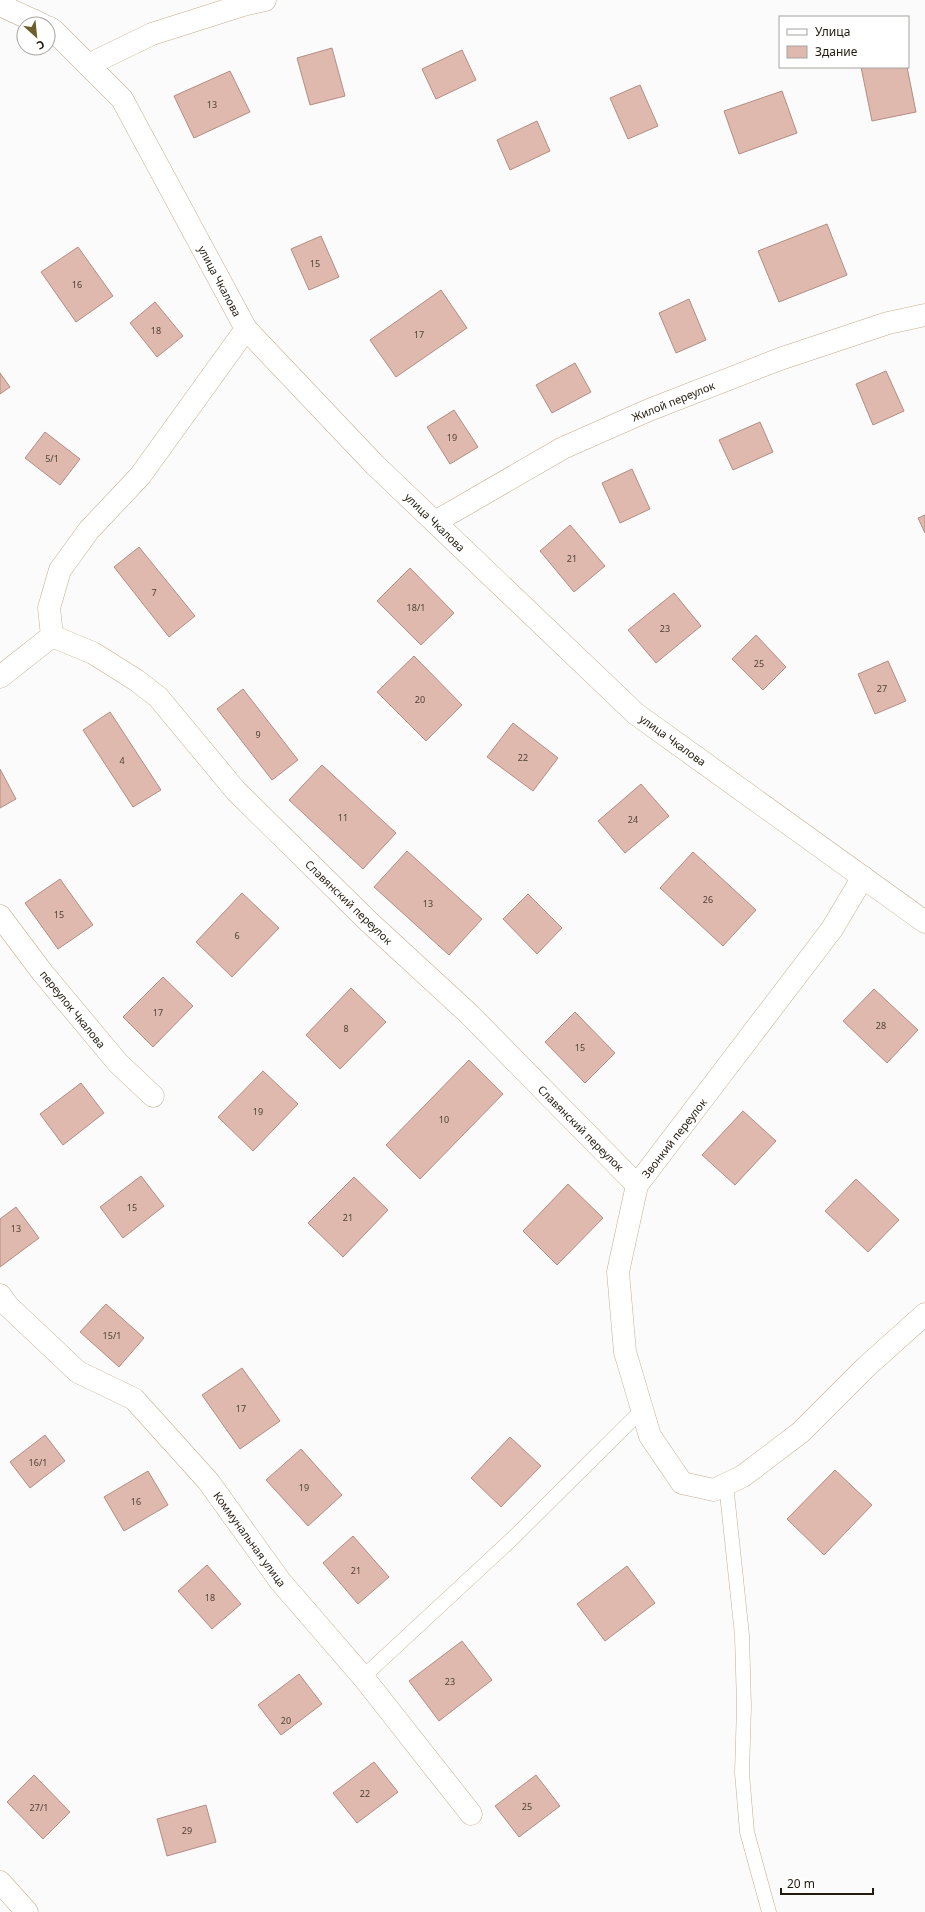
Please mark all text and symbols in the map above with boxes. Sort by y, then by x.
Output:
north arrow [16,16,56,56]
legend [779,16,909,68]
text: Улица [815,23,850,40]
text: С [34,37,47,54]
text: Здание [815,43,858,60]
house number: 13 [207,98,217,111]
street label: улица Чкалова [195,243,245,319]
house number: 15 [310,257,320,270]
house number: 16 [72,278,82,291]
house number: 18 [151,324,161,337]
house number: 17 [414,328,424,341]
street label: Жилой переулок [629,377,717,425]
house number: 19 [447,431,457,444]
house number: 5/1 [45,452,59,465]
street label: улица Чкалова [402,489,468,555]
house number: 21 [567,552,577,565]
house number: 7 [151,586,157,599]
house number: 18/1 [407,601,425,614]
house number: 23 [660,622,670,635]
house number: 25 [754,657,764,670]
house number: 27 [877,682,887,695]
house number: 20 [415,693,425,706]
street label: улица Чкалова [637,711,709,769]
house number: 9 [255,728,261,741]
house number: 22 [518,751,528,764]
house number: 4 [119,754,125,767]
house number: 11 [338,811,348,824]
house number: 24 [628,813,638,826]
street label: Славянский переулок [302,856,396,948]
house number: 26 [703,893,713,906]
house number: 13 [423,897,433,910]
house number: 15 [54,908,64,921]
house number: 6 [234,929,240,942]
street label: переулок Чкалова [37,967,109,1051]
house number: 17 [153,1006,163,1019]
house number: 28 [876,1019,886,1032]
house number: 8 [343,1022,349,1035]
house number: 15 [575,1041,585,1054]
street label: Славянский переулок [535,1082,627,1174]
street label: Звонкий переулок [638,1095,710,1181]
house number: 19 [253,1105,263,1118]
house number: 10 [439,1113,449,1126]
house number: 15 [127,1201,137,1214]
house number: 21 [343,1211,353,1224]
house number: 13 [11,1222,21,1235]
house number: 15/1 [103,1329,121,1342]
house number: 17 [236,1402,246,1415]
house number: 16/1 [29,1456,47,1469]
house number: 19 [299,1481,309,1494]
street label: Коммунальная улица [210,1488,290,1590]
house number: 16 [131,1495,141,1508]
house number: 21 [351,1564,361,1577]
house number: 18 [205,1591,215,1604]
house number: 23 [445,1675,455,1688]
house number: 20 [281,1714,291,1727]
house number: 22 [360,1787,370,1800]
house number: 25 [522,1800,532,1813]
house number: 27/1 [30,1801,48,1814]
house number: 29 [182,1824,192,1837]
scale bar [781,1870,873,1896]
text: 20 m [787,1875,815,1892]

